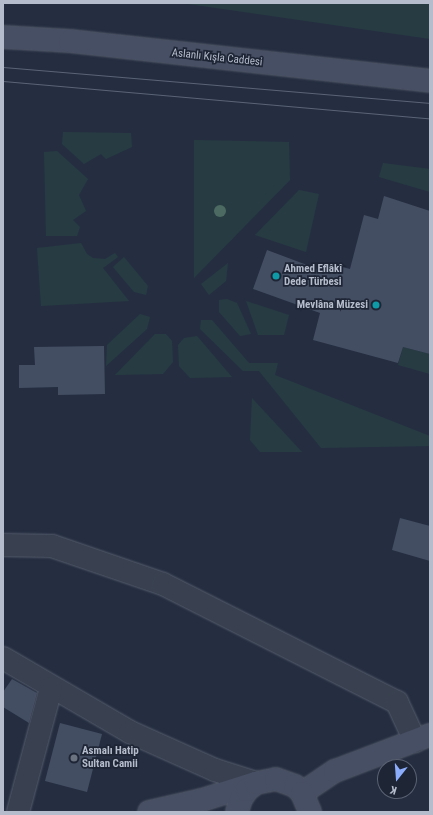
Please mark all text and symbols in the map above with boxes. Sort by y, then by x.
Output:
street label: Aslanlı Kışla Caddesi [171,47,263,69]
place label: Ahmed Eflâkî Dede Türbesi [284,263,342,289]
marker: Ahmed Eflâkî Dede Türbesi [271,271,281,281]
place label: Mevlâna Müzesi [297,298,368,312]
marker: Mevlâna Müzesi [371,300,381,310]
place label: Asmalı Hatip Sultan Camii [82,745,139,771]
marker: Asmalı Hatip Sultan Camii [69,753,79,763]
north arrow [377,759,417,799]
text: K [389,783,398,797]

